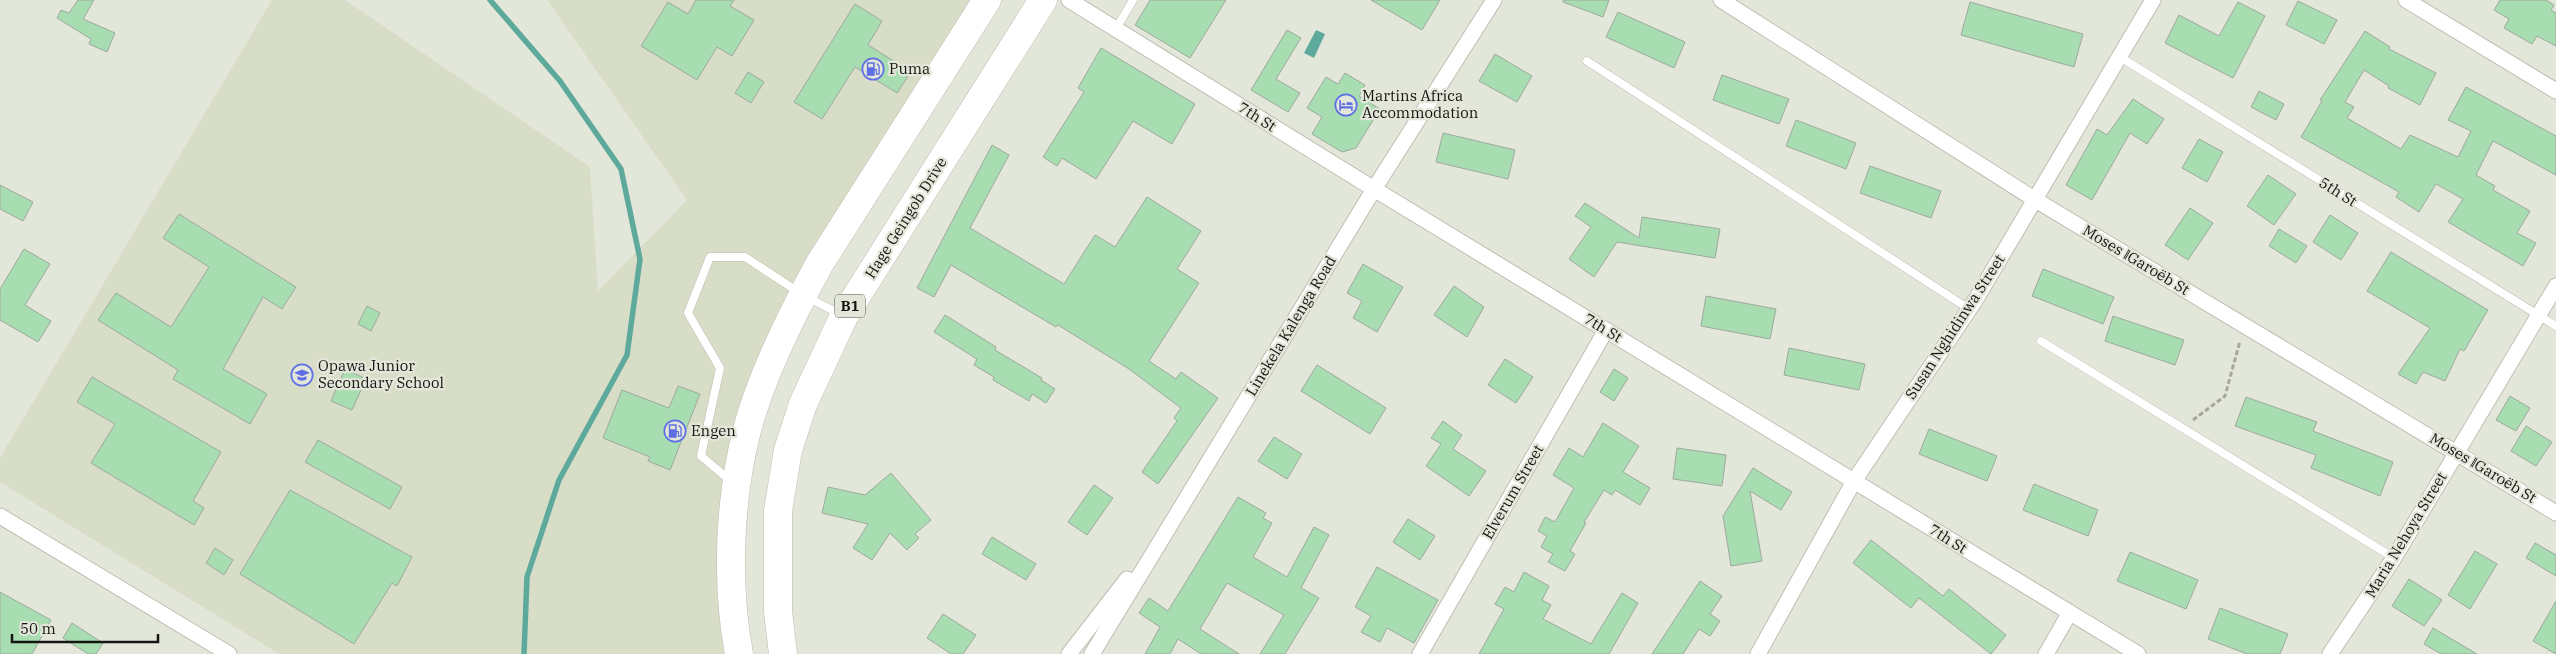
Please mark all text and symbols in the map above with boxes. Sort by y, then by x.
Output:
fuel station icon: Puma [861,57,885,81]
place label: Puma [889,59,930,78]
place label: Martins Africa Accommodation [1362,86,1479,122]
hotel icon: Martins Africa Accommodation [1334,93,1358,117]
street label: 7th St [1235,98,1280,136]
street label: Hage Geingob Drive [861,154,951,282]
street label: 5th St [2316,173,2361,211]
street label: Moses ǁGaroëb St [2080,220,2193,299]
street label: Susan Nghidinwa Street [1901,251,2009,403]
street label: Linekela Kalenga Road [1241,252,1340,399]
road number: B1 [835,294,865,318]
street label: 7th St [1581,309,1626,346]
place label: Opawa Junior Secondary School [318,356,444,392]
school or university icon: Opawa Junior Secondary School [290,363,314,387]
fuel station icon: Engen [663,419,687,443]
place label: Engen [691,421,736,440]
street label: Moses ǁGaroëb St [2427,428,2540,507]
street label: Elverum Street [1478,441,1547,542]
street label: Maria Nehoya Street [2361,468,2451,601]
street label: 7th St [1926,520,1971,558]
scale bar [12,612,159,644]
text: 50 m [20,619,56,638]

